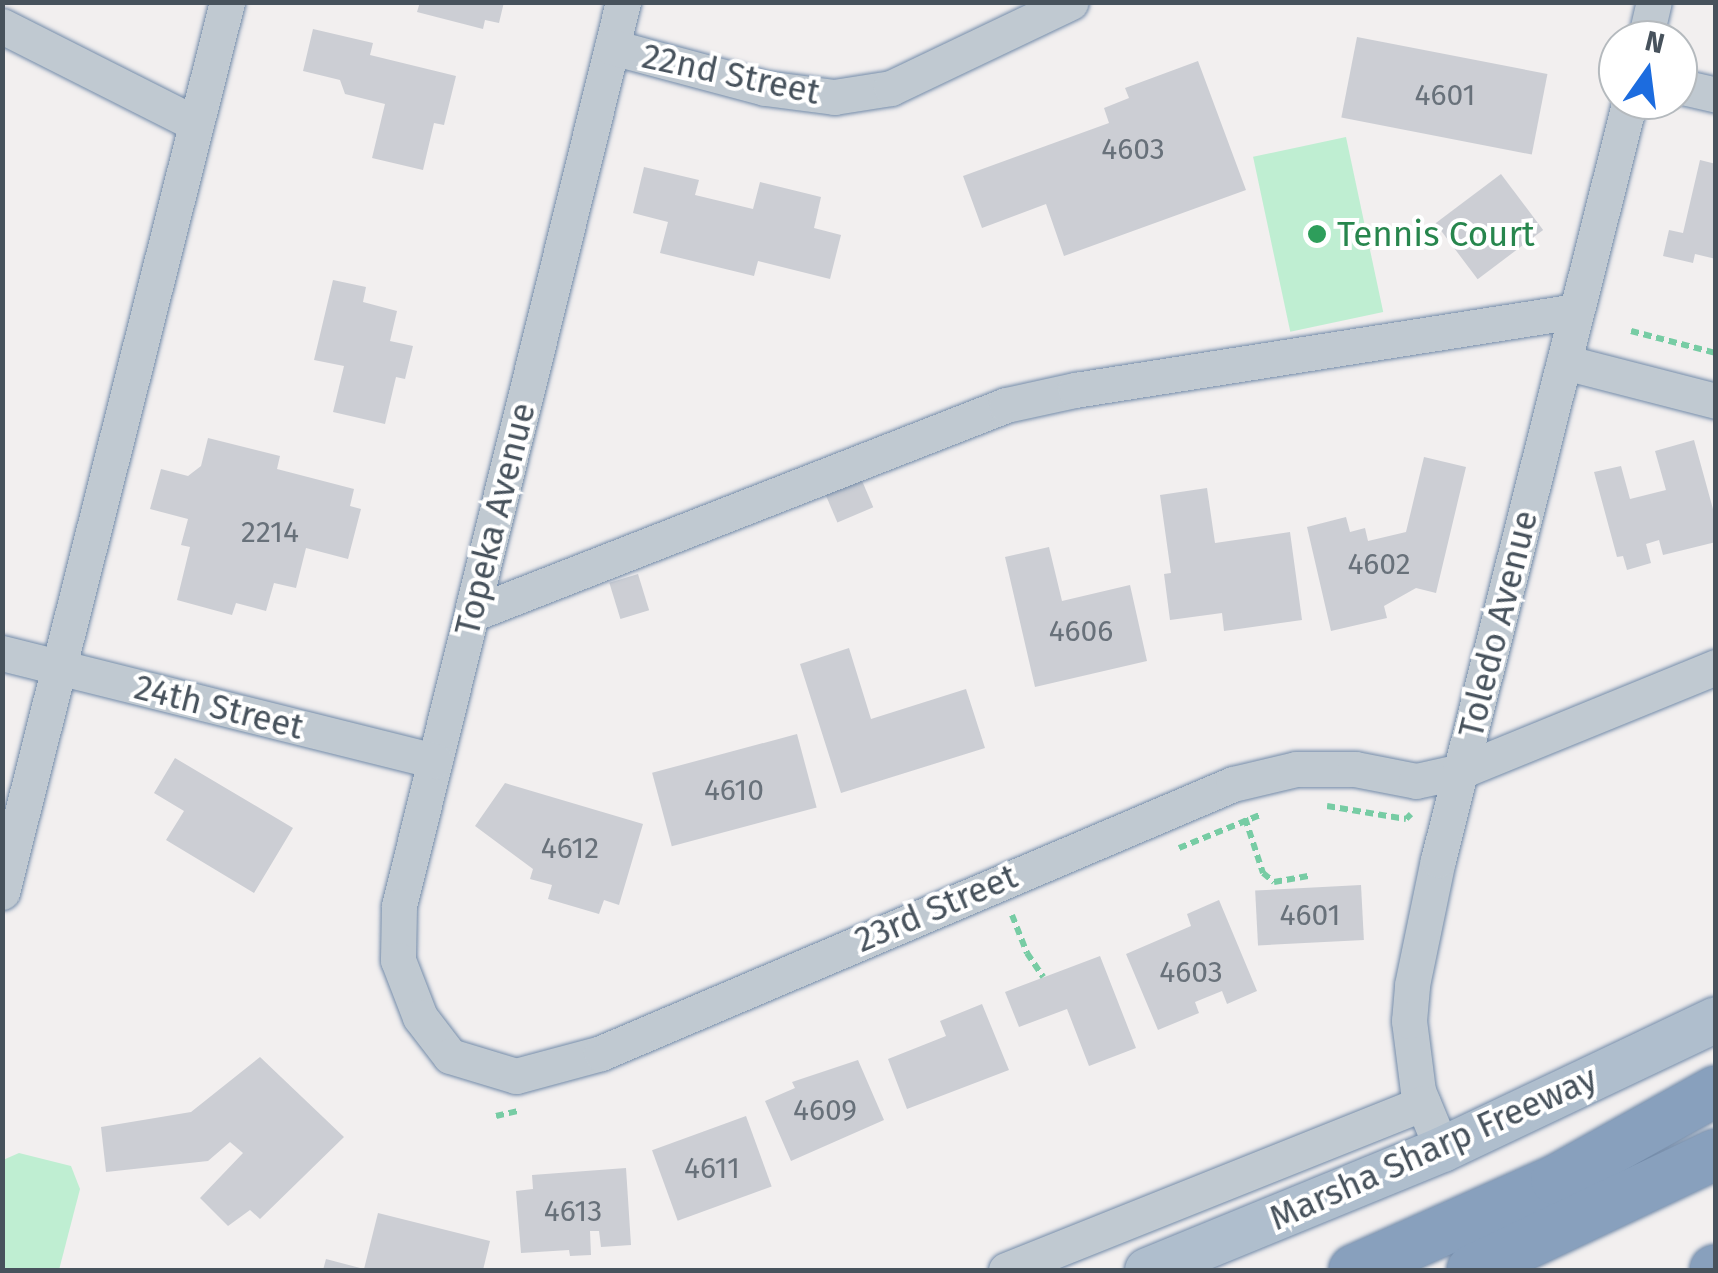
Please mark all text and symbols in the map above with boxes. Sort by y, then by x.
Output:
north arrow [1598,20,1698,120]
text: N [1642,24,1668,61]
street label: 22nd Street [638,35,824,113]
house number: 4601 [1415,77,1475,113]
house number: 4603 [1101,131,1165,167]
place label: Tennis Court [1337,213,1535,255]
marker: Tennis Court [1306,223,1328,245]
street label: Topeka Avenue [446,398,544,640]
street label: Toledo Avenue [1449,506,1547,742]
house number: 2214 [241,514,299,550]
house number: 4602 [1347,546,1411,582]
house number: 4606 [1049,613,1113,649]
street label: 24th Street [130,666,308,748]
house number: 4610 [704,772,764,808]
house number: 4612 [541,830,599,866]
street label: 23rd Street [849,855,1023,961]
house number: 4601 [1280,897,1340,933]
house number: 4603 [1159,954,1223,990]
street label: Marsha Sharp Freeway [1263,1057,1603,1239]
house number: 4609 [793,1092,857,1128]
house number: 4611 [684,1150,740,1186]
house number: 4613 [544,1193,602,1229]

